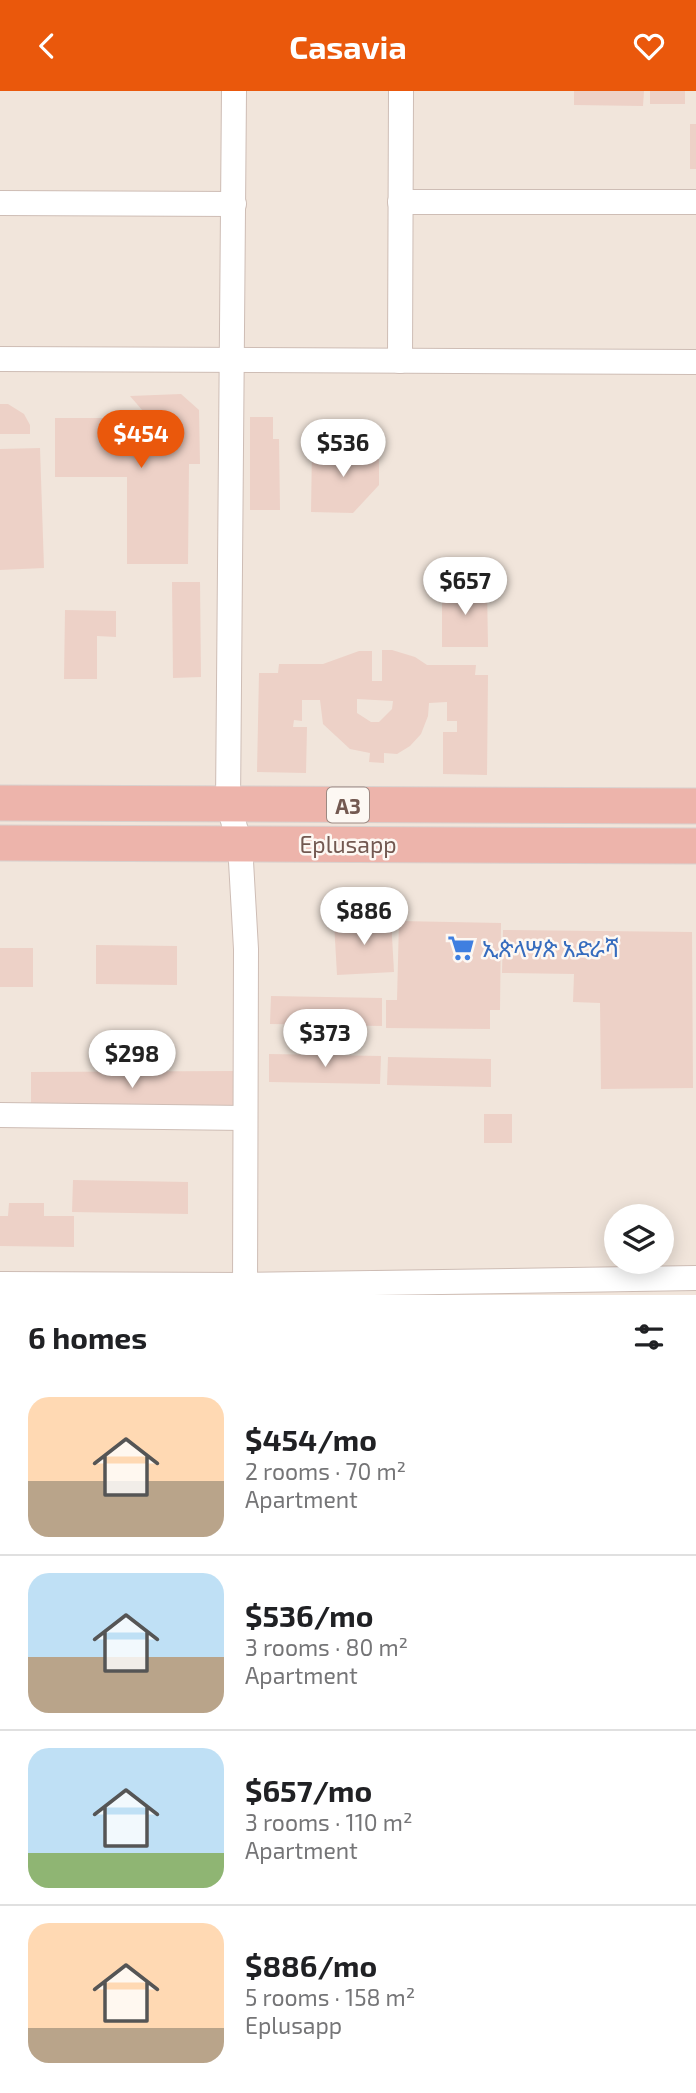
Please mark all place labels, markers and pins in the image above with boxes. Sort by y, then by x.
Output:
pin: $454 [100,411,182,470]
pin: $536 [302,419,384,479]
pin: $657 [424,557,506,617]
pin: $886 [323,887,405,947]
supermarket icon: ኢጵላሣጵ አድራሻ [446,933,476,963]
place label: ኢጵላሣጵ አድራሻ [482,934,619,962]
pin: $373 [284,1009,366,1069]
pin: $298 [91,1031,173,1090]

